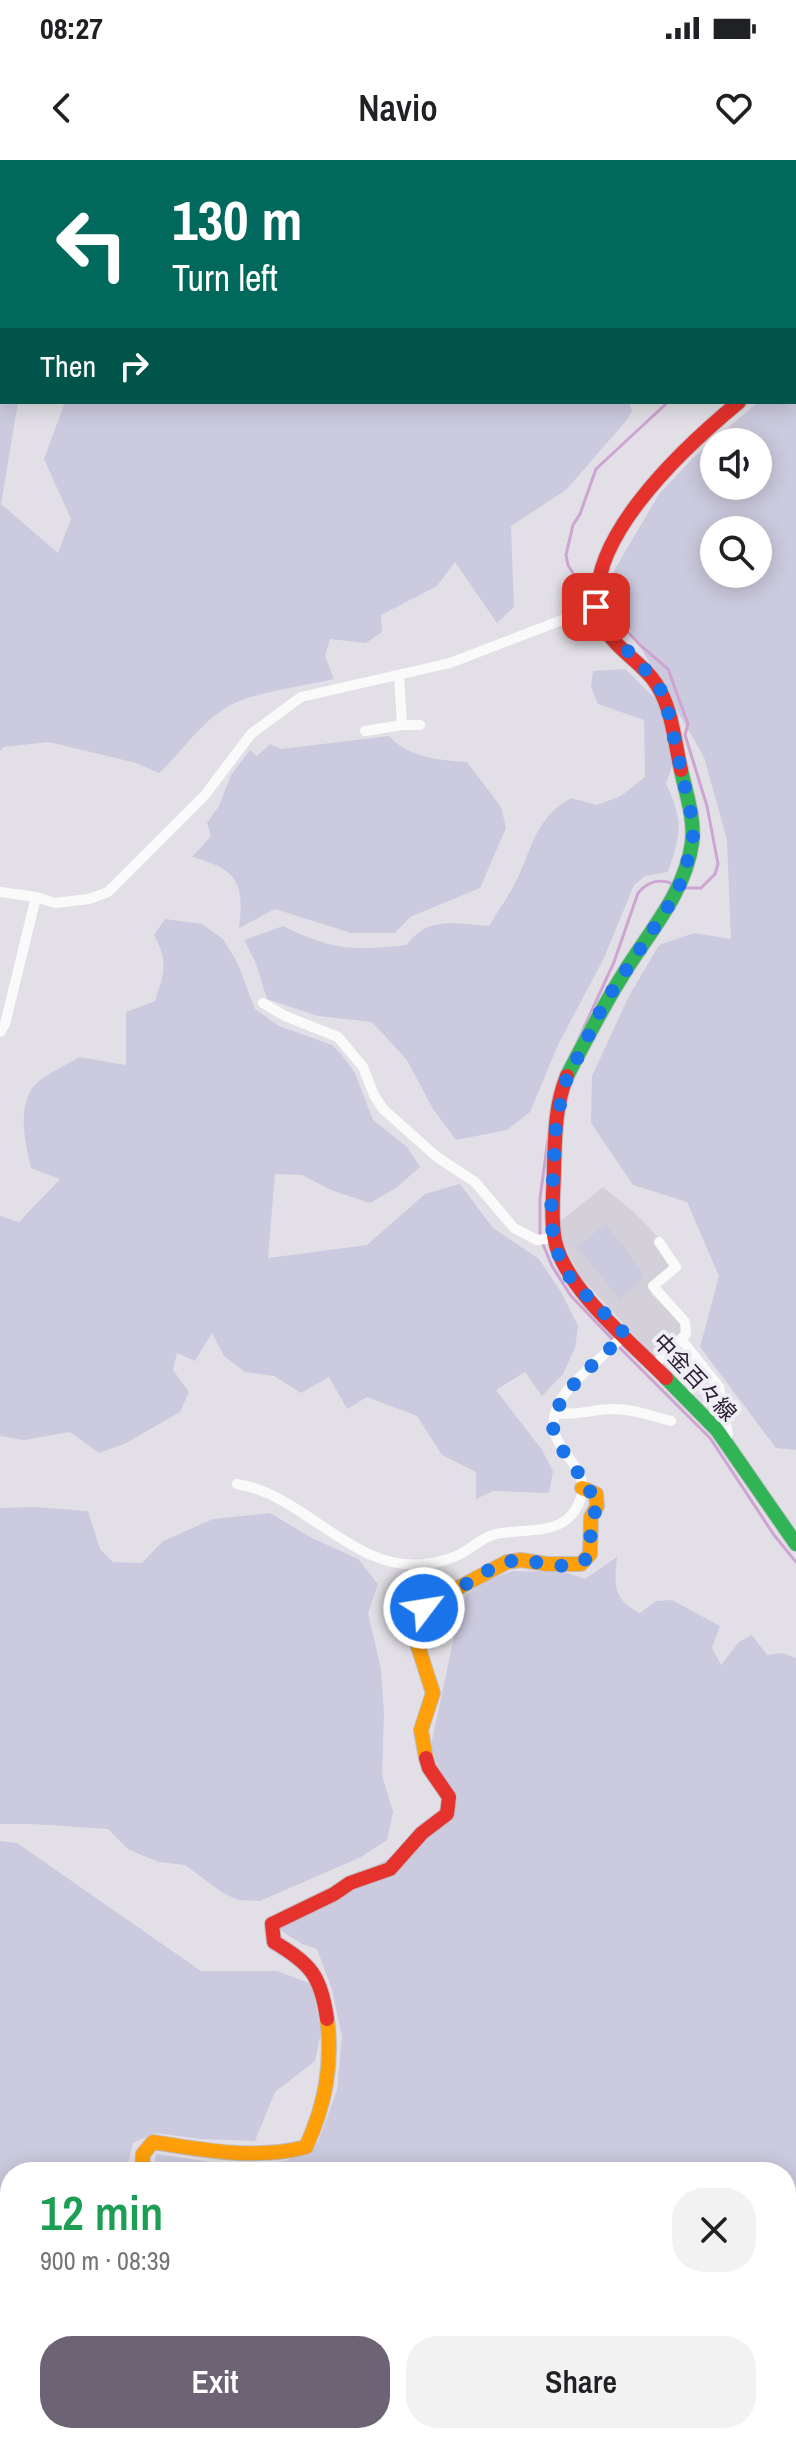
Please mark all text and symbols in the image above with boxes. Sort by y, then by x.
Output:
text: 08:27 [40,8,103,48]
text: Navio [358,84,438,132]
icon: back [40,86,84,130]
icon: heart [712,86,756,130]
text: 130 m [172,182,302,257]
icon: left [40,192,144,296]
text: Turn left [172,254,278,302]
icon: right [112,344,156,388]
text: Then [40,346,96,386]
map controls [700,428,772,588]
button: sound [700,428,772,500]
button: search [700,516,772,588]
pin [562,573,630,641]
icon: arrive [574,585,618,629]
street label: 中金百々線 [647,1327,743,1427]
position arrow [382,1566,466,1650]
text: 12 min [40,2180,163,2245]
button: close [672,2188,756,2272]
text: 900 m · 08:39 [40,2243,170,2278]
button: Exit [40,2336,390,2428]
button: Share [406,2336,756,2428]

